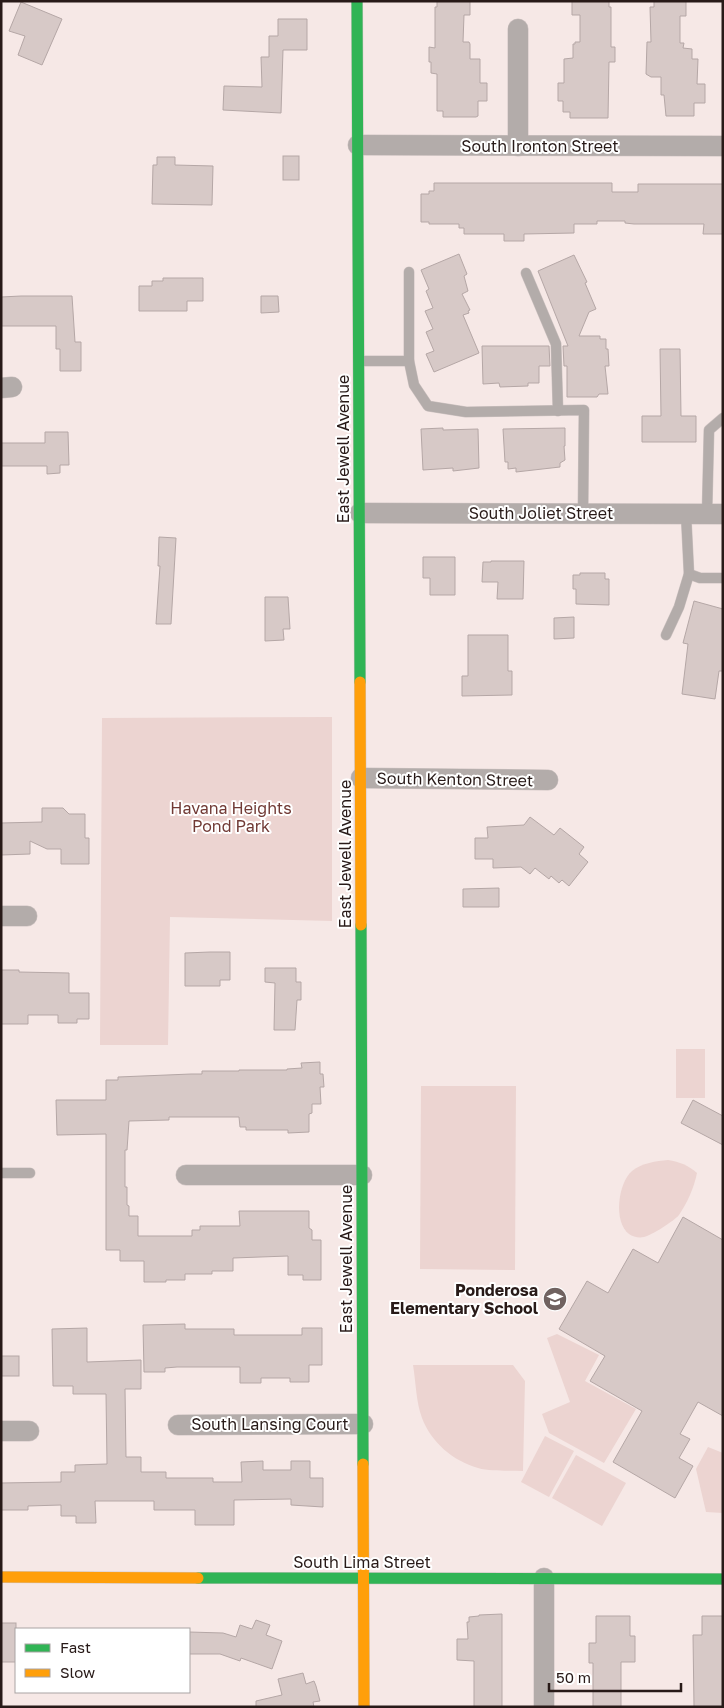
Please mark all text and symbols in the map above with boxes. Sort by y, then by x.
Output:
street label: South Ironton Street [461,136,619,156]
street label: East Jewell Avenue [333,375,353,523]
street label: South Joliet Street [469,503,613,523]
street label: South Kenton Street [377,768,533,790]
street label: East Jewell Avenue [335,780,355,928]
park label: Havana Heights Pond Park [170,798,292,836]
street label: East Jewell Avenue [336,1185,356,1333]
place label: Ponderosa Elementary School [390,1280,539,1318]
school or university icon: Ponderosa Elementary School [542,1286,568,1312]
street label: South Lansing Court [191,1414,349,1434]
street label: South Lima Street [293,1552,431,1572]
legend [15,1628,190,1693]
text: Fast [60,1638,91,1656]
scale bar [549,1660,682,1692]
text: Slow [60,1663,95,1681]
text: 50 m [556,1668,591,1686]

